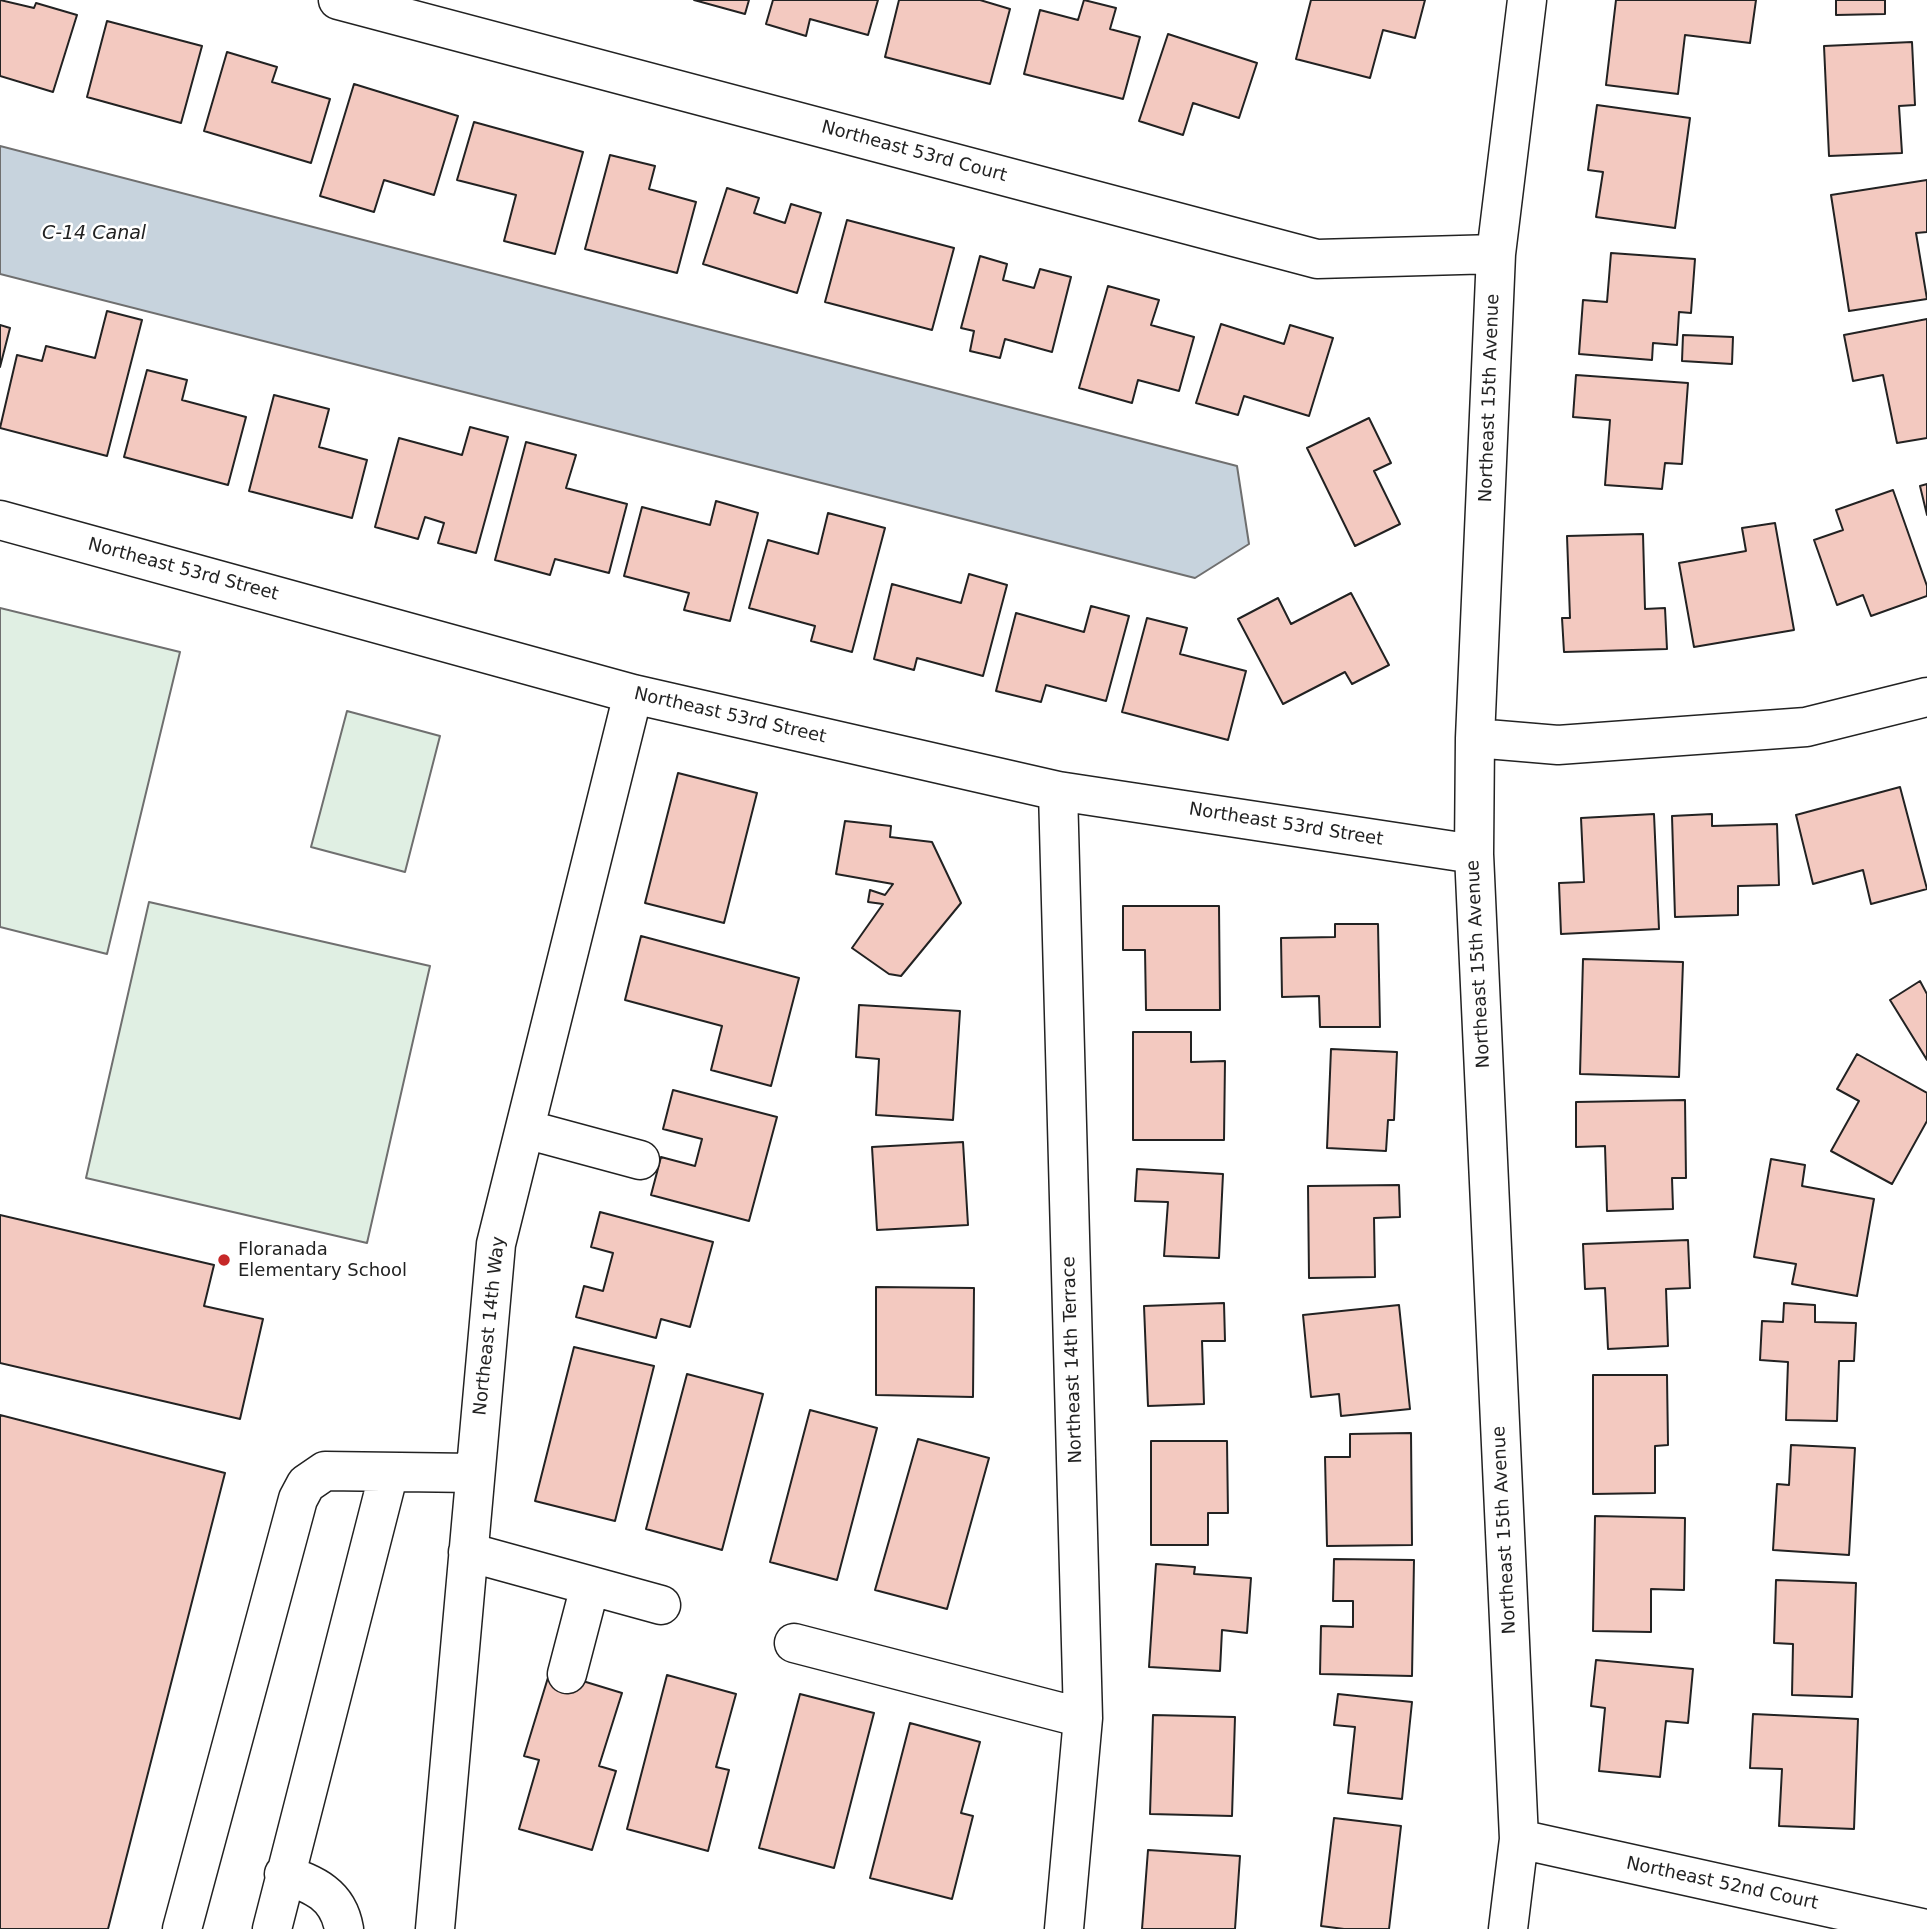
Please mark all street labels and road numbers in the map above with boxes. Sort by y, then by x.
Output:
street label: Northeast 53rd Court [819,117,1009,187]
street label: Northeast 15th Avenue [1476,293,1504,503]
street label: Northeast 53rd Street [85,534,281,606]
street label: Northeast 53rd Street [632,683,828,749]
street label: Northeast 53rd Street [1187,799,1385,851]
street label: Northeast 15th Avenue [1463,859,1495,1069]
street label: Northeast 14th Way [470,1235,510,1417]
street label: Northeast 14th Terrace [1059,1256,1087,1464]
street label: Northeast 15th Avenue [1489,1425,1521,1635]
street label: Northeast 52nd Court [1624,1853,1820,1915]

